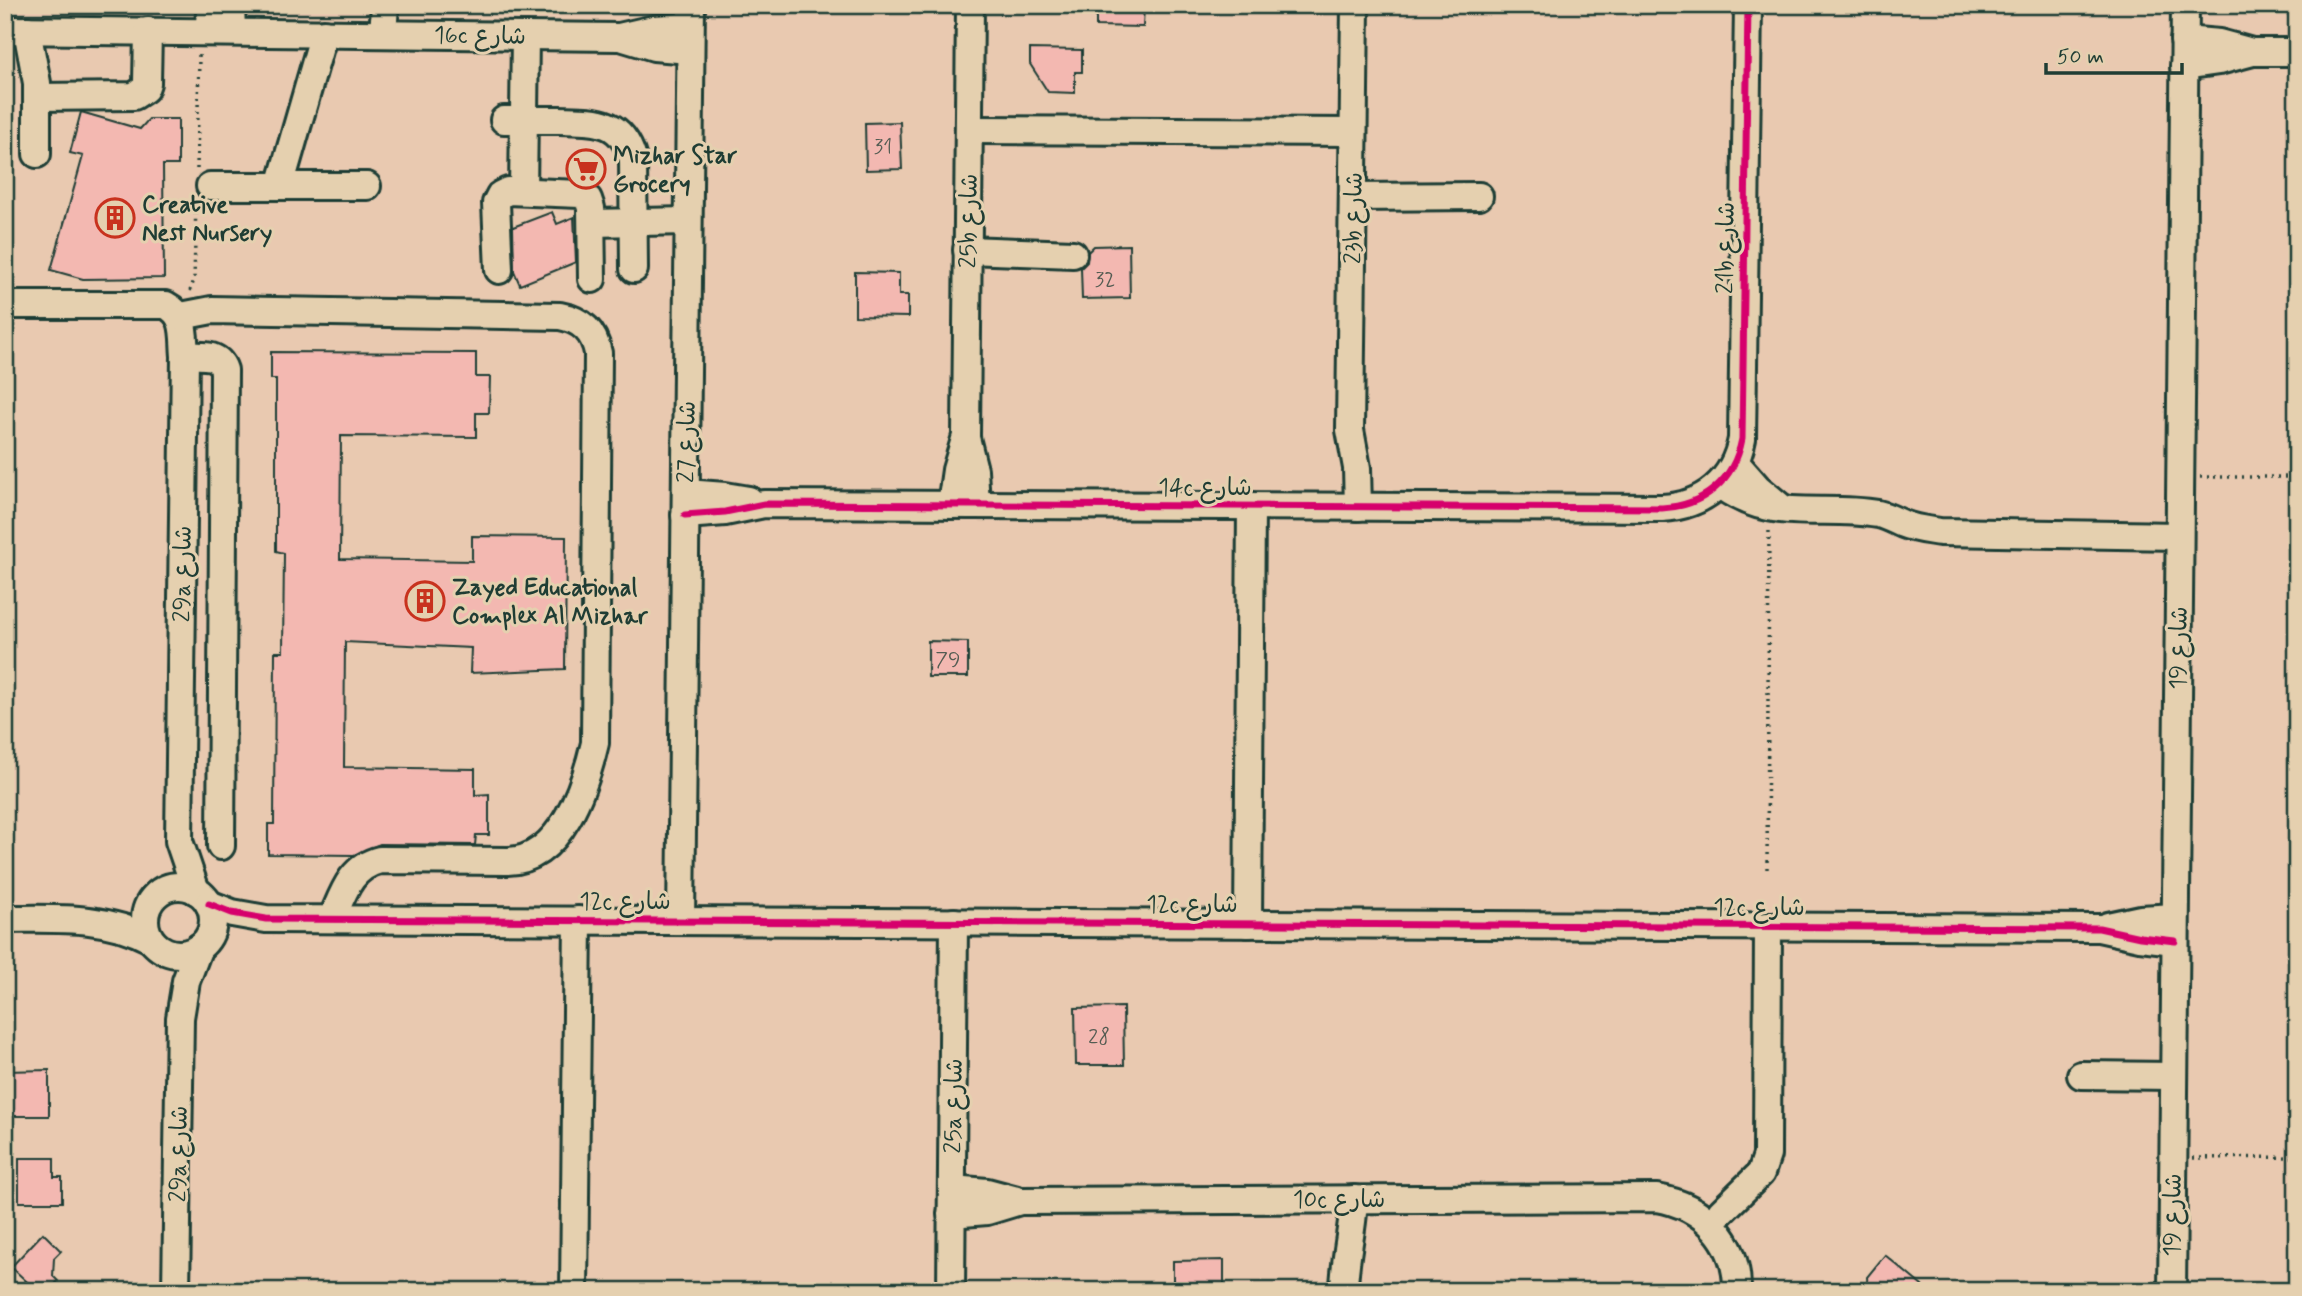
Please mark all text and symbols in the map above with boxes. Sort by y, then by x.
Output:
street label: 16c شارع [434,20,526,53]
scale bar [2046,32,2183,76]
text: 50 m [2057,43,2104,71]
house number: 31 [874,133,892,161]
place label: Mizhar Star Grocery [613,141,737,200]
supermarket icon: Mizhar Star Grocery [565,148,607,190]
street label: 23b شارع [1338,172,1371,264]
street label: 25b شارع [953,173,986,269]
place label: Creative Nest Nursery [142,190,272,249]
building icon: Creative Nest Nursery [94,197,136,239]
street label: 21b شارع [1710,202,1743,294]
house number: 32 [1095,266,1115,294]
street label: شارع 27 [671,401,704,483]
street label: 14c شارع [1158,473,1252,504]
street label: 29a شارع [167,525,200,623]
place label: Zayed Educational Complex Al Mizhar [452,573,649,632]
building icon: Zayed Educational Complex Al Mizhar [404,580,446,622]
street label: شارع 19 [2163,606,2196,690]
house number: 79 [935,646,961,674]
street label: 12c شارع [579,887,671,918]
street label: 12c شارع [1146,890,1238,921]
street label: 12c شارع [1713,893,1805,924]
house number: 28 [1088,1023,1110,1051]
street label: 25a شارع [938,1058,971,1154]
street label: 29a شارع [163,1105,196,1203]
street label: شارع 19 [2157,1173,2190,1257]
street label: 10c شارع [1293,1185,1385,1216]

